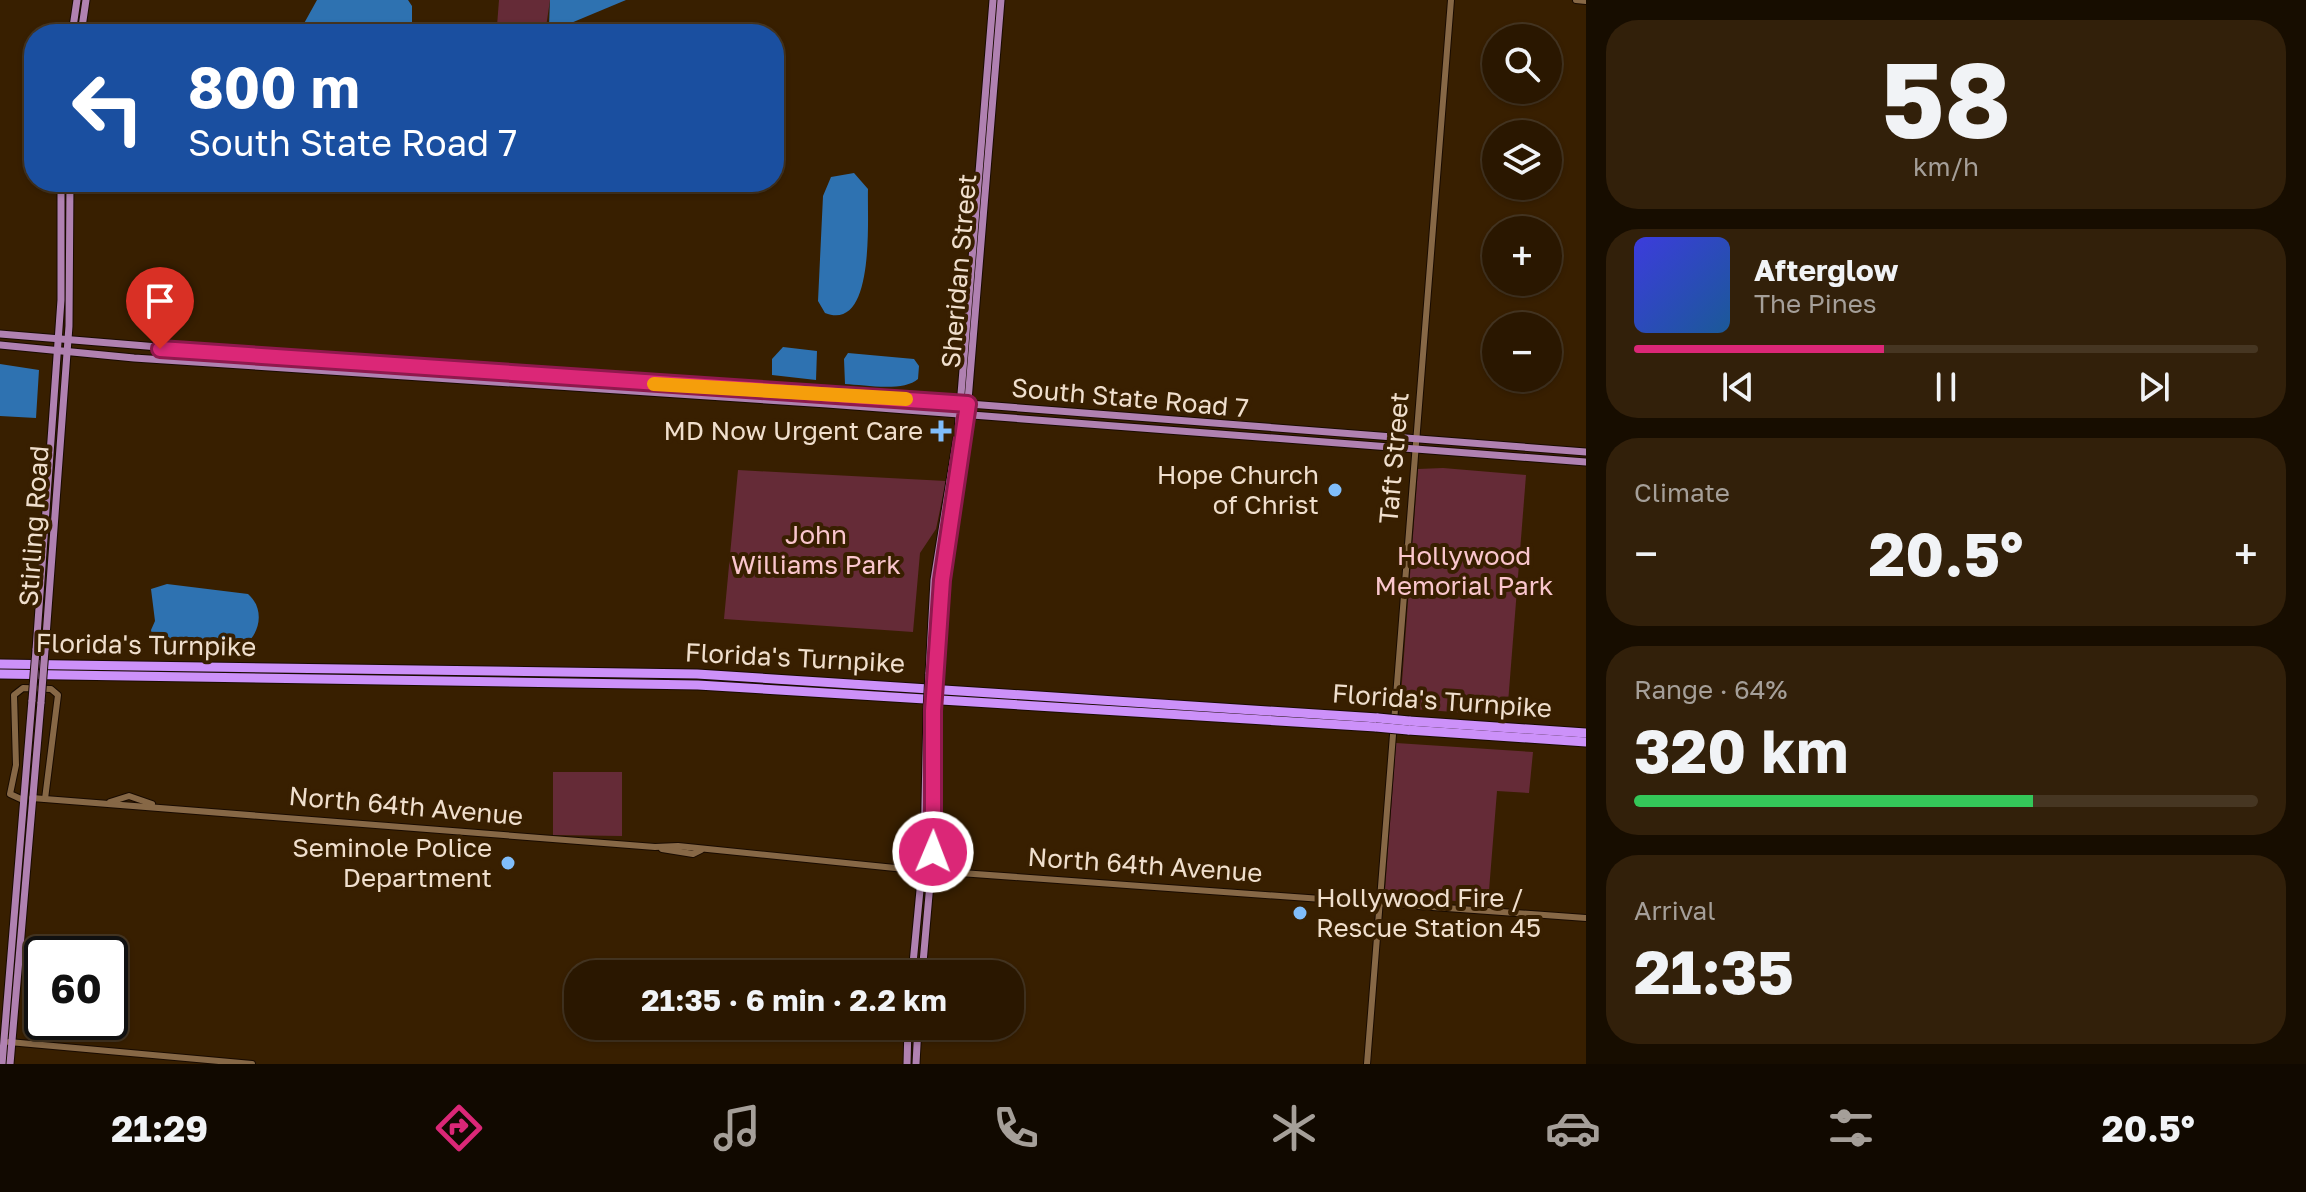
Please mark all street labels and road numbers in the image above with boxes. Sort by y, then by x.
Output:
street label: Sheridan Street [935,172,982,369]
street label: South State Road 7 [1010,372,1250,423]
street label: Taft Street [1372,391,1415,525]
street label: Stirling Road [12,445,55,607]
street label: Florida's Turnpike [35,627,257,662]
street label: Florida's Turnpike [684,636,906,679]
street label: Florida's Turnpike [1331,677,1553,724]
street label: North 64th Avenue [288,780,525,831]
street label: North 64th Avenue [1027,841,1263,888]

